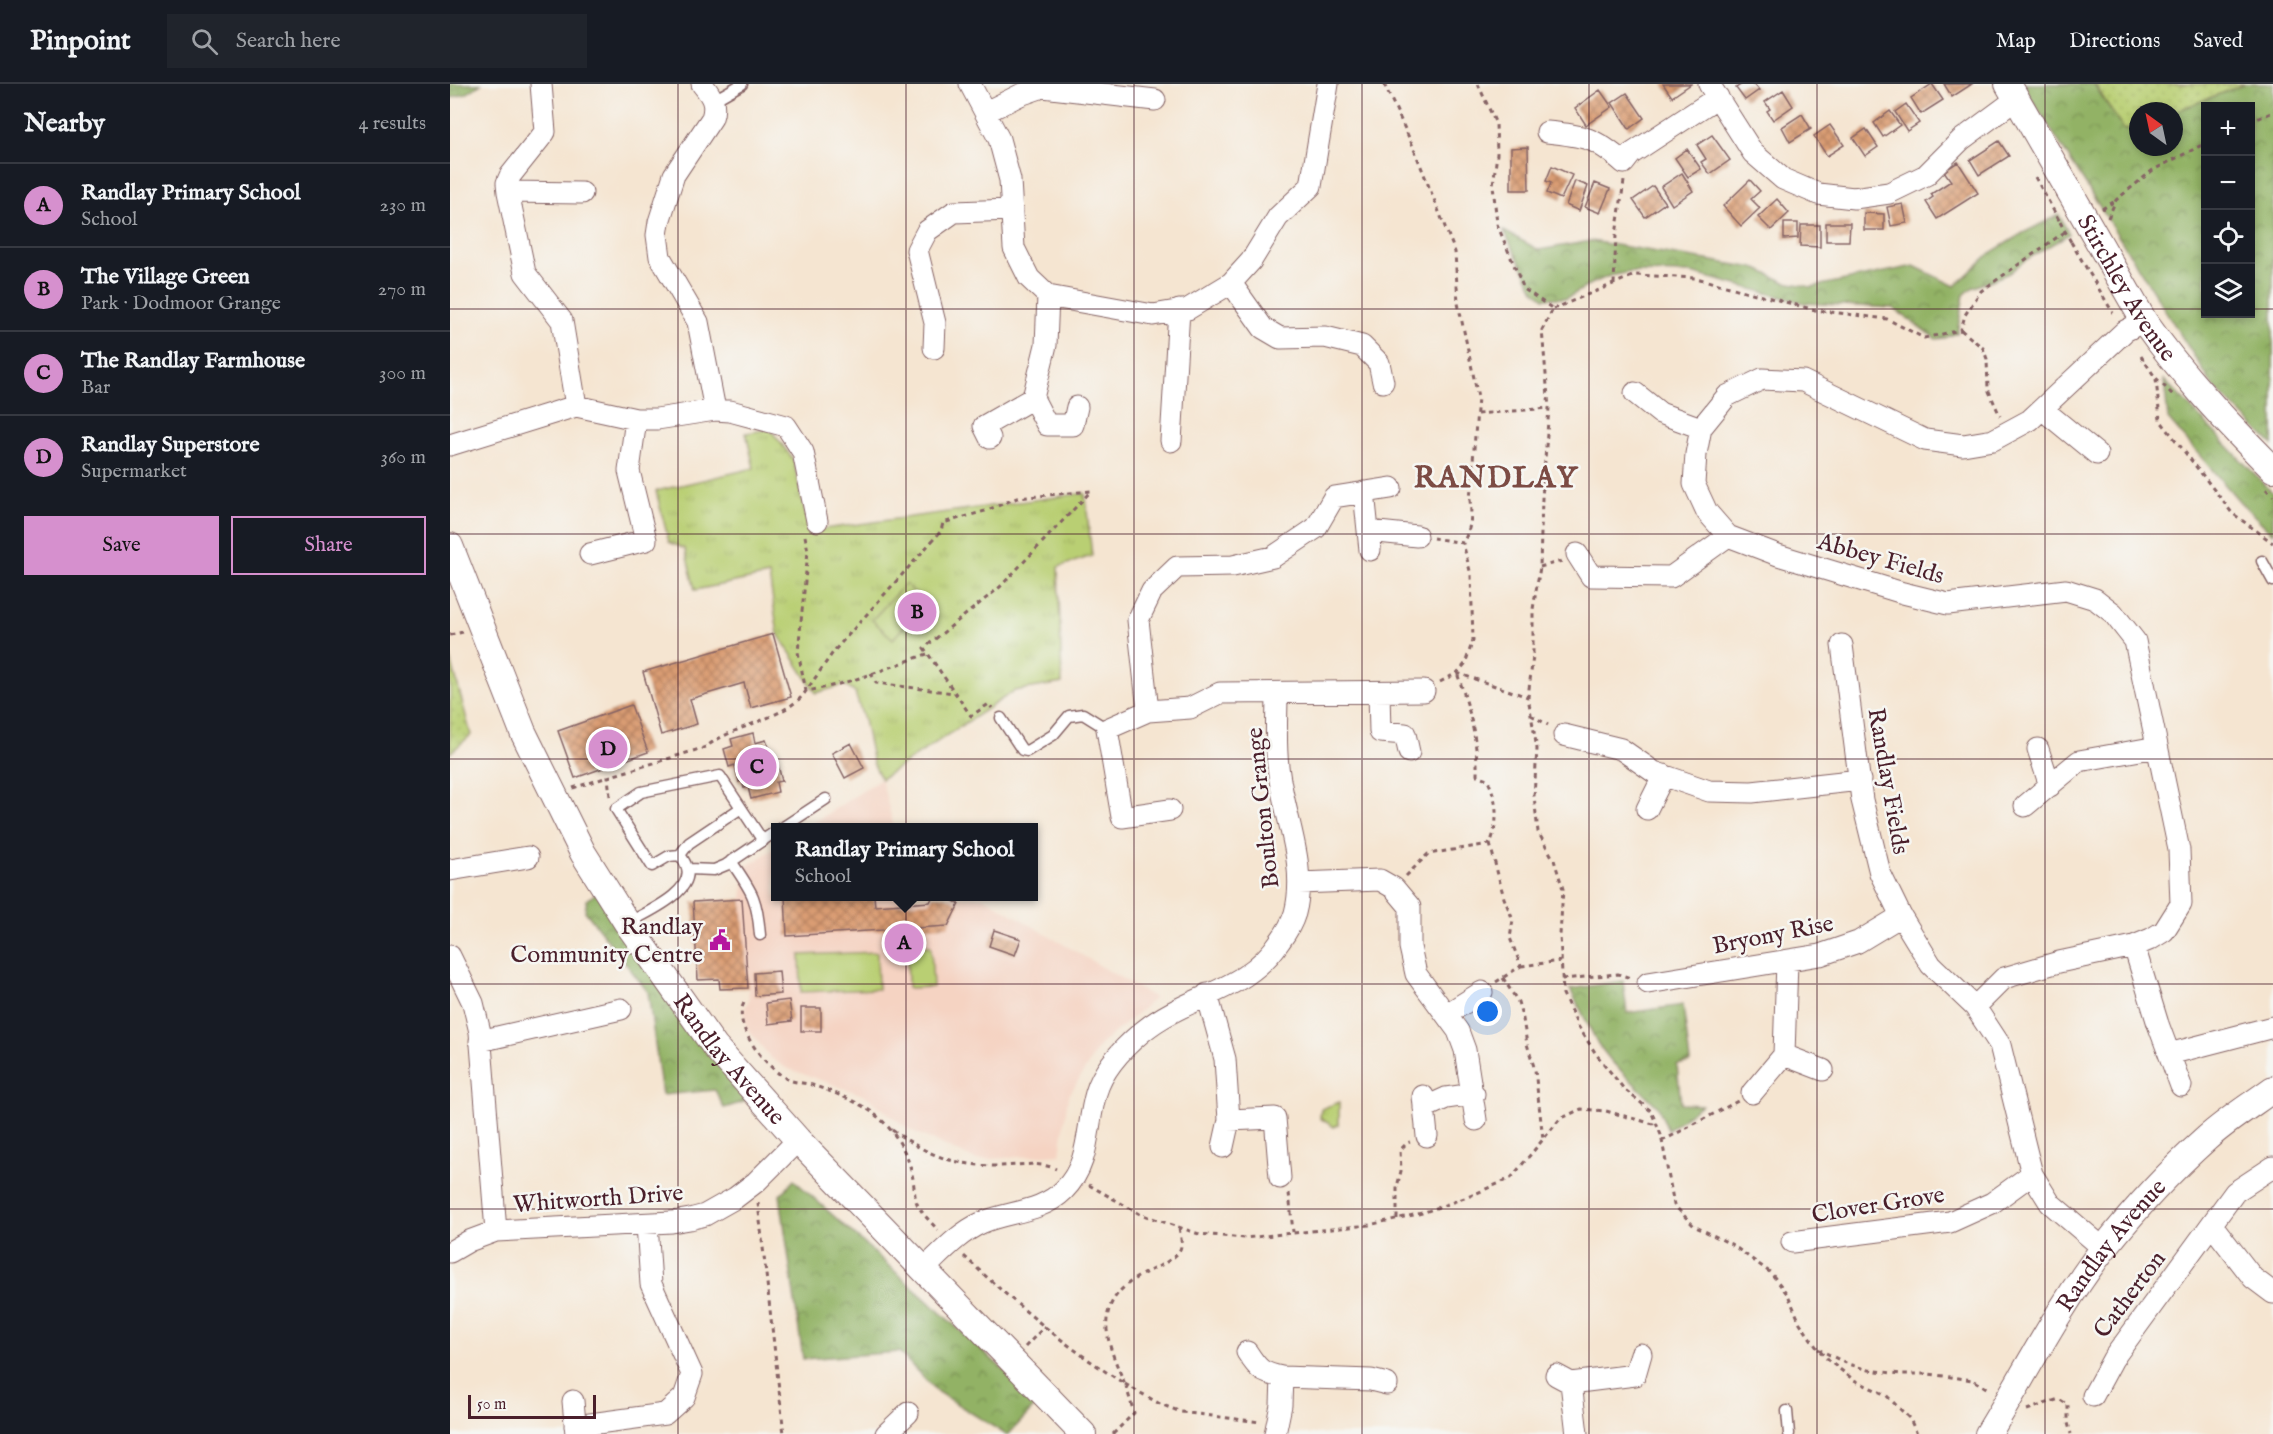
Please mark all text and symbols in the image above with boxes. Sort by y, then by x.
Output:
search box [167,14,587,68]
text: Pinpoint [30,24,131,59]
icon: search [188,25,221,58]
text: Search here [236,27,341,55]
text: Map [1996,28,2036,55]
text: Directions [2069,28,2160,55]
text: Saved [2193,28,2243,55]
north arrow [2129,102,2183,156]
map controls [2201,102,2255,318]
button: + [2201,102,2255,156]
text: Nearby [24,107,105,140]
text: 4 results [359,111,426,136]
button: − [2201,156,2255,210]
text: Randlay Primary School [81,179,300,207]
text: A [37,193,50,218]
text: 230 m [380,193,426,218]
text: School [81,207,137,232]
street label: Stirchley Avenue [2069,209,2183,368]
button: locate [2201,210,2255,264]
text: The Village Green [81,263,250,291]
button: layers [2201,264,2255,318]
text: B [37,277,50,302]
text: 270 m [378,277,426,302]
text: Park · Dodmoor Grange [81,291,281,316]
text: The Randlay Farmhouse [81,347,305,375]
text: C [36,361,51,386]
text: 300 m [379,361,426,386]
text: Bar [81,375,110,400]
text: Randlay Superstore [81,431,260,459]
text: D [35,445,52,470]
text: 360 m [380,445,426,470]
text: Supermarket [81,459,187,484]
district label: RANDLAY [1414,460,1579,498]
button: Save [24,516,219,575]
button: Share [231,516,426,575]
street label: Abbey Fields [1813,526,1947,592]
pin: B [898,590,936,634]
street label: Randlay Fields [1859,706,1916,857]
pin: D [588,726,628,772]
street label: Boulton Grange [1240,726,1287,890]
pin: C [738,744,776,790]
popup [771,823,1038,901]
text: Randlay Primary School [795,836,1014,864]
text: School [795,864,851,889]
street label: Bryony Rise [1710,909,1836,962]
place label: Randlay Community Centre [510,912,703,971]
pin: A [884,920,924,966]
public building icon: Randlay Community Centre [708,928,732,952]
street label: Randlay Avenue [665,988,791,1132]
your location [1473,997,1502,1026]
street label: Randlay Avenue [2050,1173,2174,1318]
street label: Whitworth Drive [512,1178,684,1221]
street label: Clover Grove [1810,1180,1947,1231]
street label: Catherton [2087,1245,2173,1345]
scale bar [468,1392,596,1420]
text: 50 m [477,1395,506,1415]

